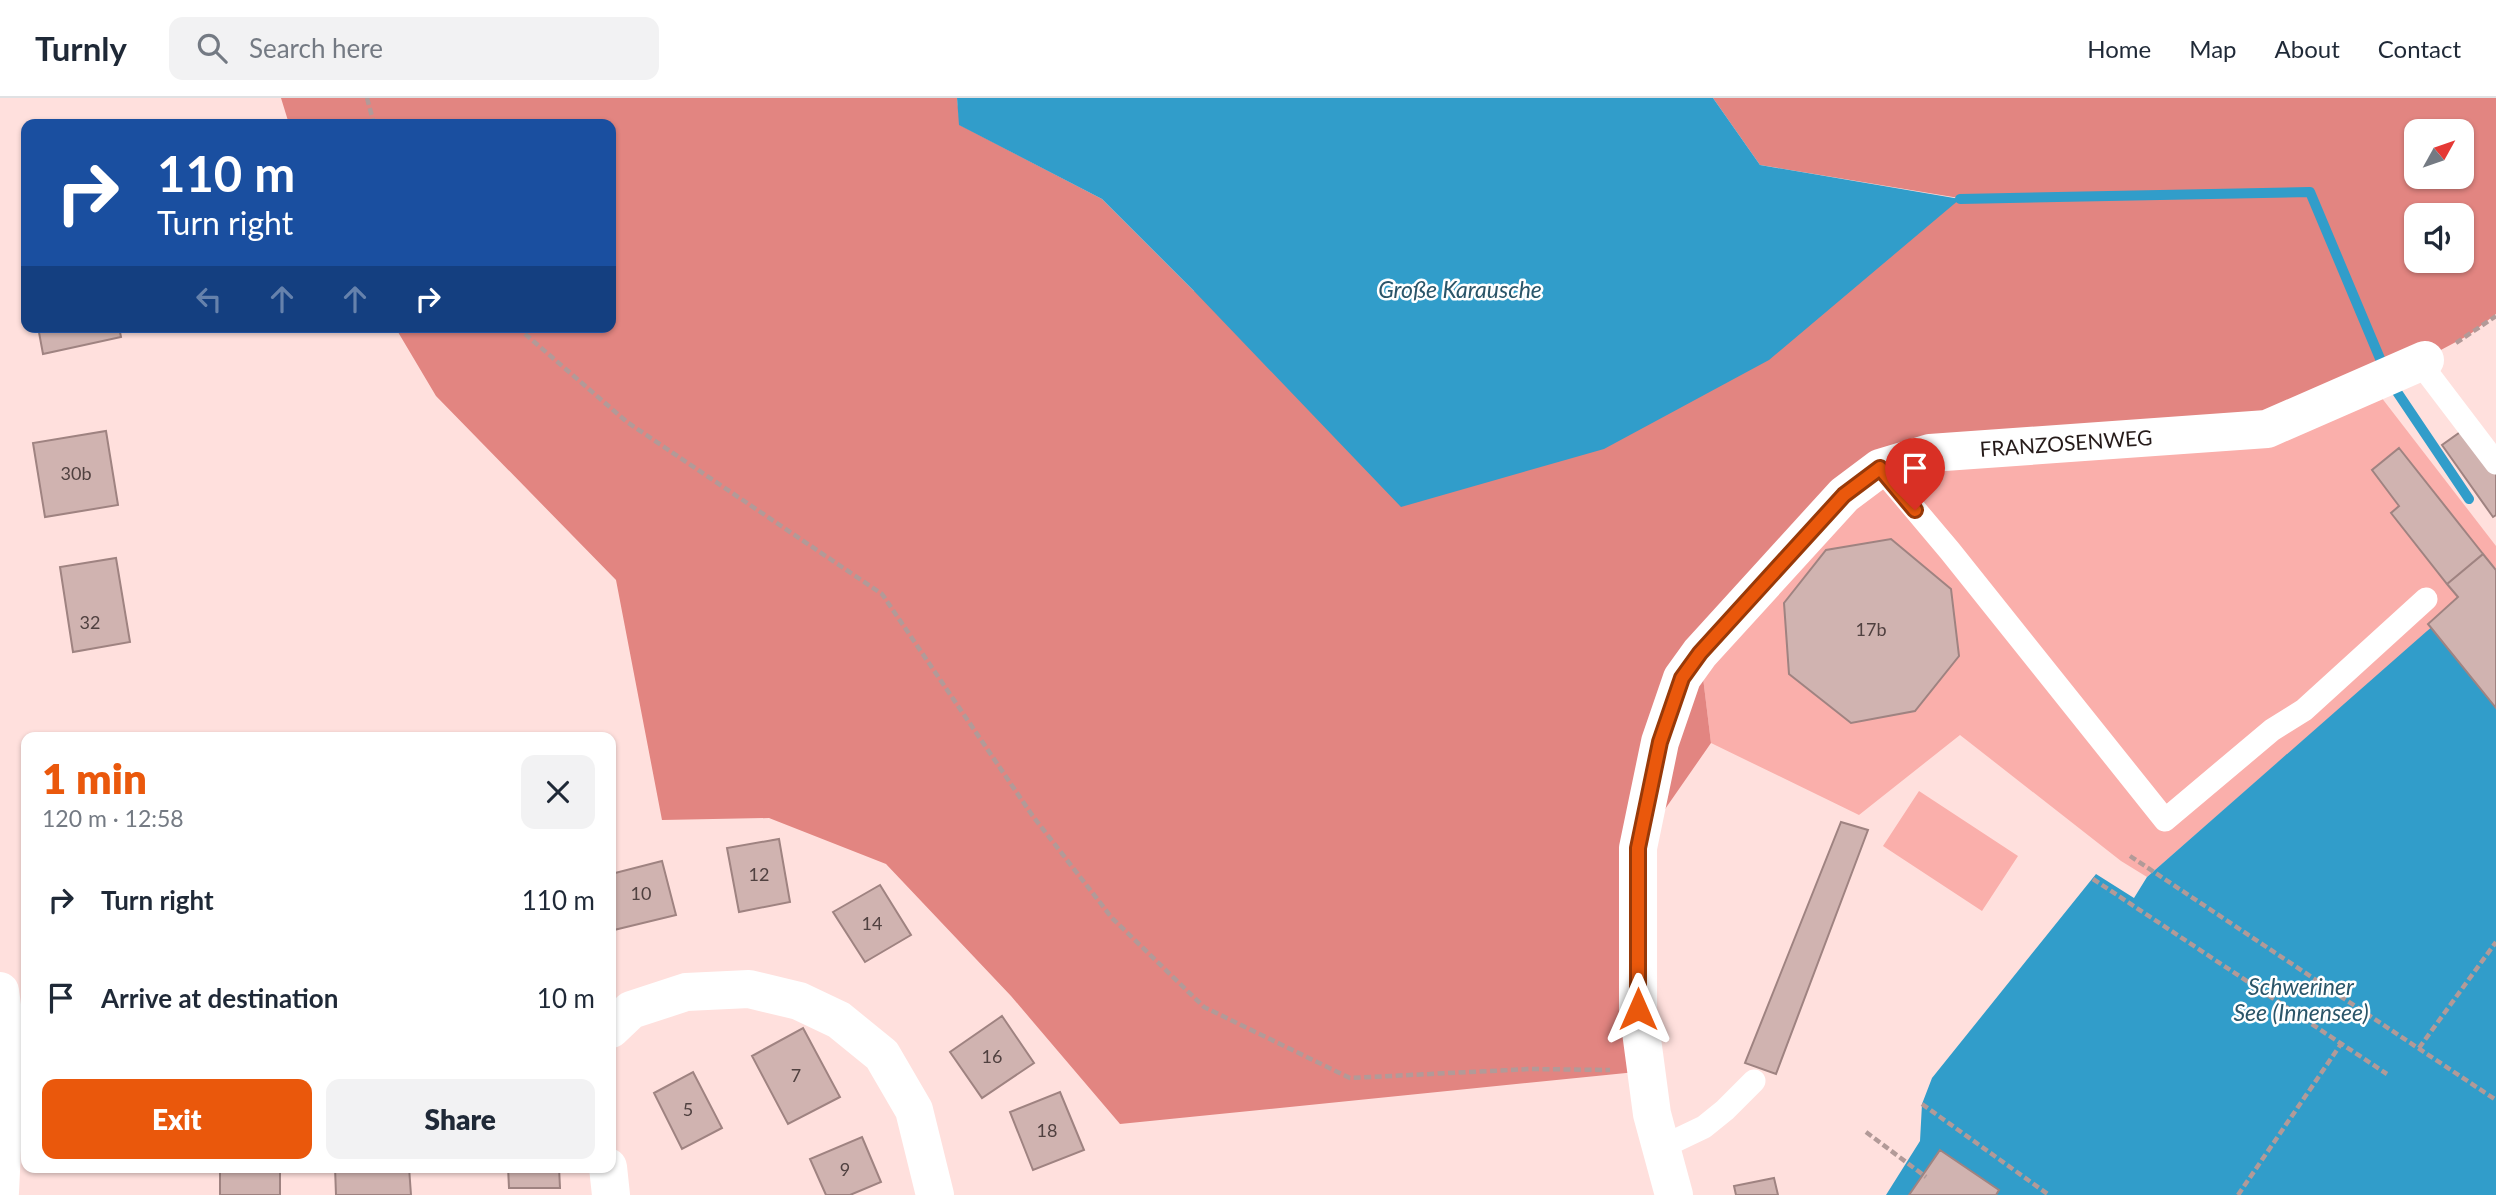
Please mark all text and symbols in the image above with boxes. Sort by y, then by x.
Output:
search box [169,17,659,80]
text: Turnly [35,28,127,68]
icon: search [193,29,231,67]
text: Search here [249,32,383,64]
text: Home [2087,34,2151,63]
text: Map [2189,34,2237,63]
text: About [2275,34,2340,63]
text: Contact [2378,34,2461,63]
north arrow [2404,119,2474,189]
map controls [2404,119,2474,273]
text: 110 m [157,144,295,202]
icon: right [42,147,133,238]
text: Turn right [157,203,293,242]
button: sound [2404,203,2474,273]
water label: Große Karausche [1378,275,1542,303]
icon: left [190,280,228,318]
icon: ahead [263,280,301,318]
icon: ahead [336,280,374,318]
icon: right [409,280,447,318]
street label: FRANZOSENWEG [1979,424,2153,461]
pin [1885,438,1945,510]
icon: arrive [1896,449,1934,487]
house number: 30b [61,462,91,484]
house number: 32 [80,611,100,633]
house number: 17b [1856,618,1886,640]
text: 1 min [42,753,147,803]
button: close [521,755,595,829]
text: 120 m · 12:58 [42,804,184,832]
house number: 12 [749,863,769,885]
icon: right [42,881,80,919]
house number: 10 [631,882,651,904]
text: Turn right [101,884,214,916]
text: 110 m [522,884,595,916]
house number: 14 [862,912,882,934]
position arrow [1601,972,1675,1046]
water label: Schweriner See (Innensee) [2233,972,2369,1026]
icon: arrive [42,979,80,1017]
text: Arrive at destination [101,982,338,1014]
text: 10 m [537,982,595,1014]
house number: 16 [982,1045,1002,1067]
house number: 7 [791,1064,801,1086]
button: Exit [42,1079,312,1159]
button: Share [326,1079,595,1159]
house number: 5 [683,1098,693,1120]
house number: 18 [1037,1119,1057,1141]
house number: 9 [840,1158,850,1180]

